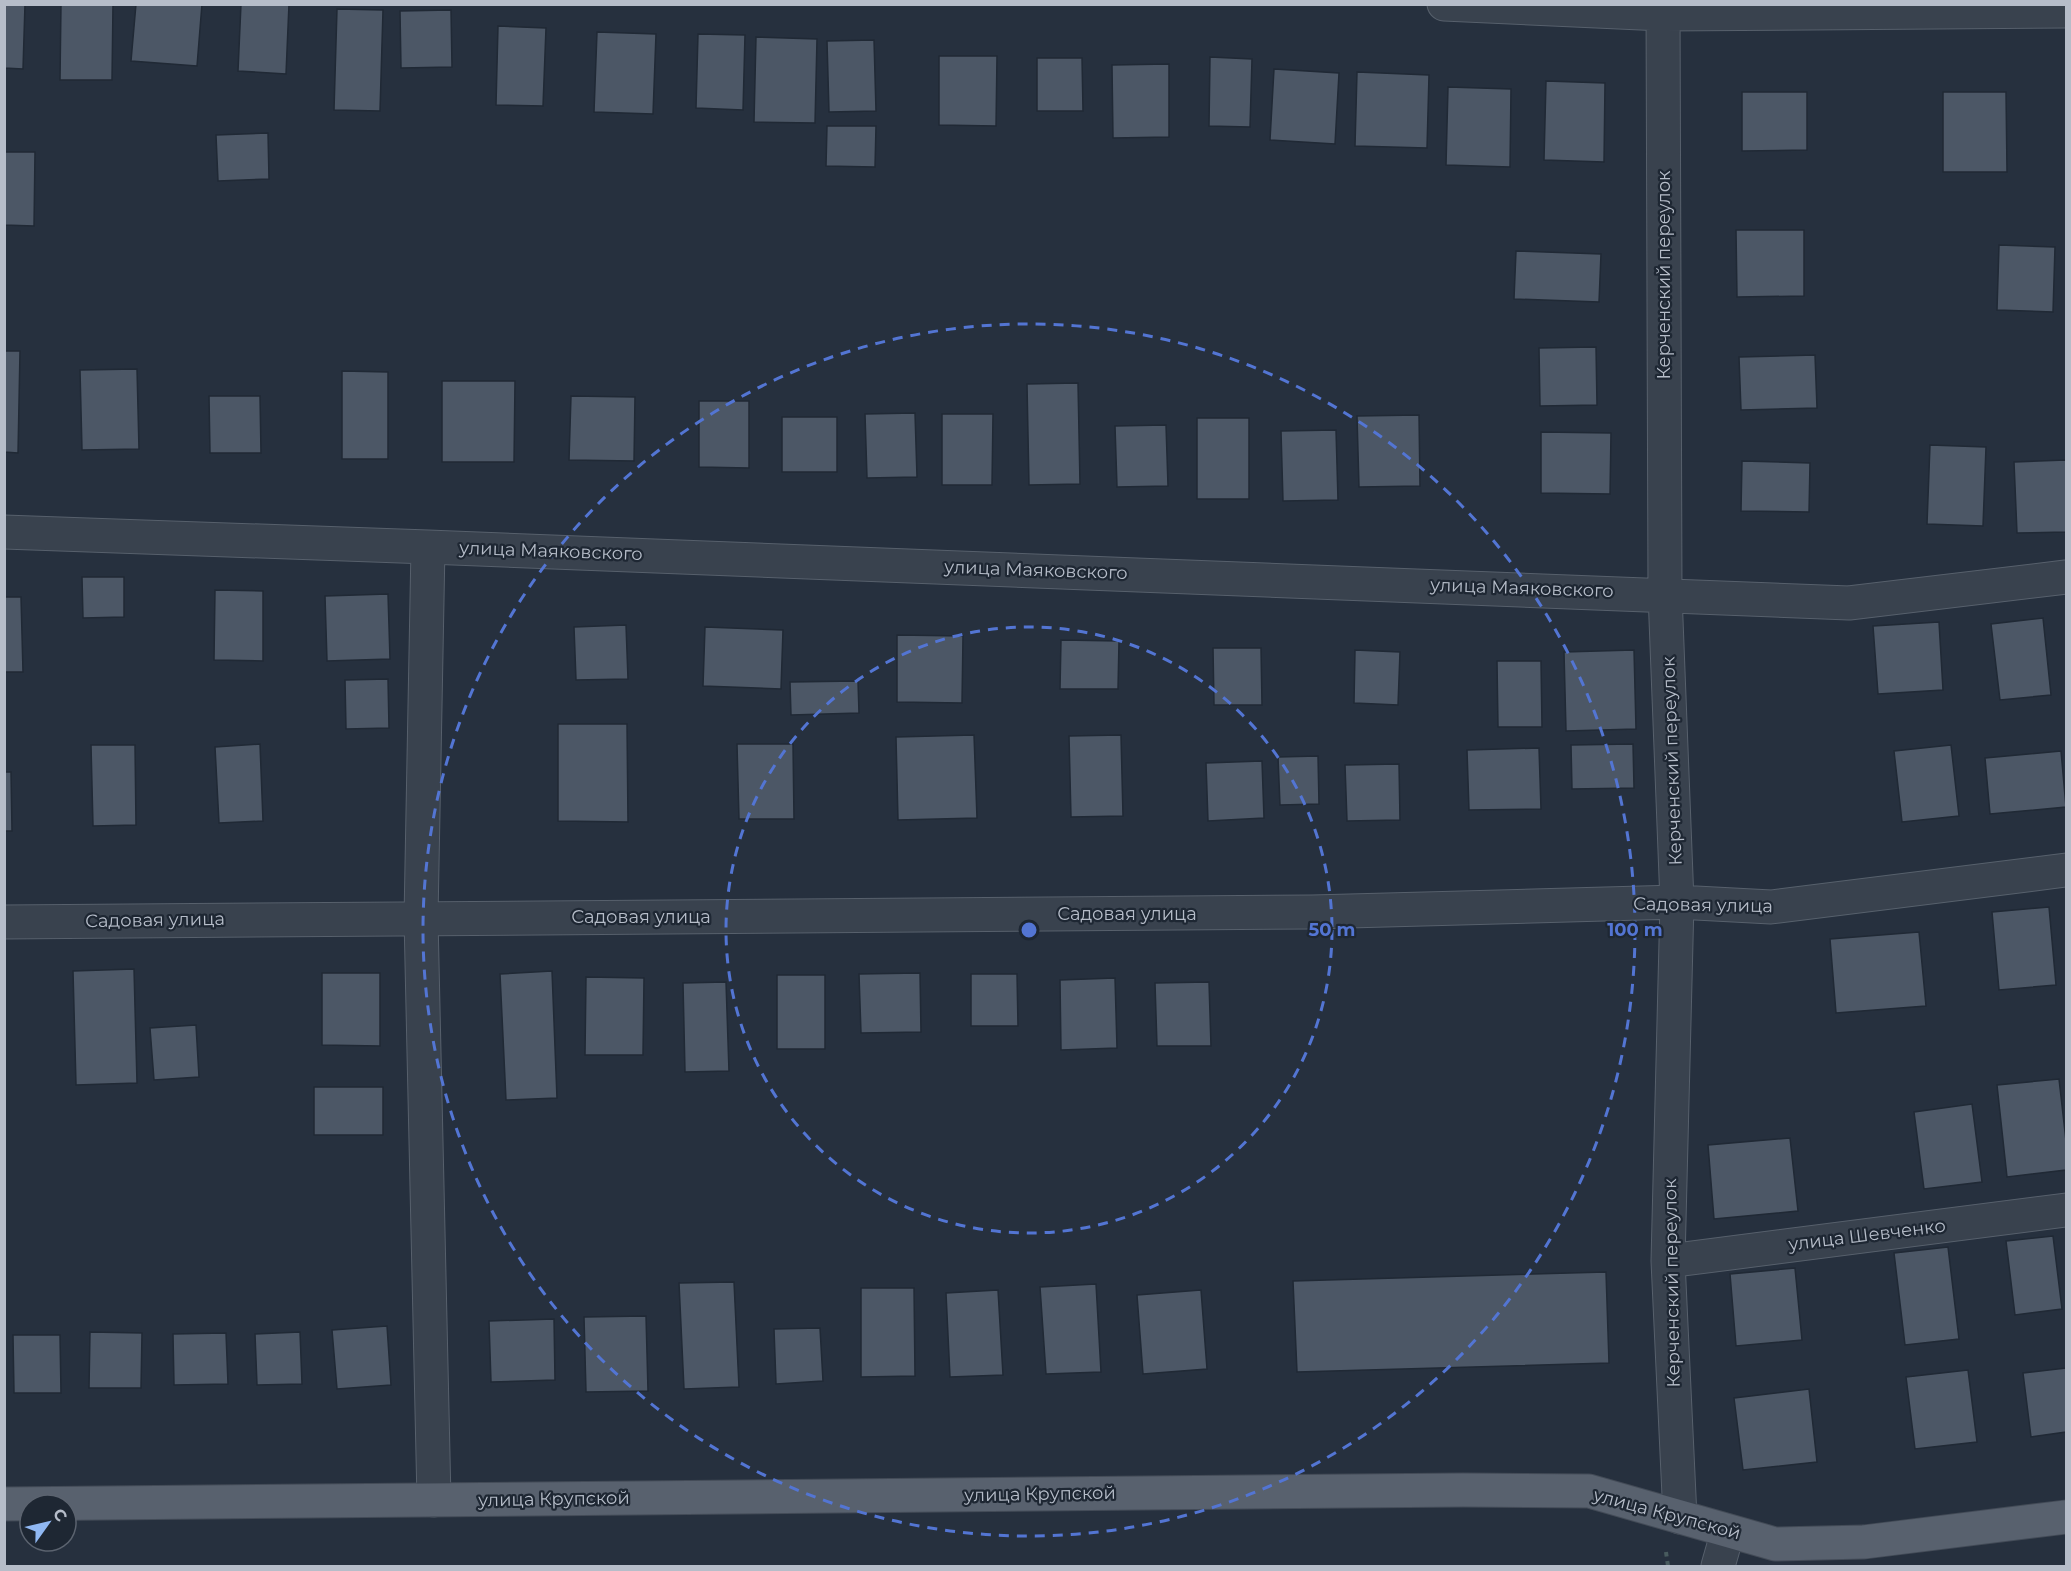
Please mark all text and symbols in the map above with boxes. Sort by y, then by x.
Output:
street label: Керченский переулок [1653,170,1675,380]
street label: улица Маяковского [458,537,643,565]
street label: улица Маяковского [943,556,1128,584]
street label: улица Маяковского [1429,574,1614,602]
street label: Керченский переулок [1657,656,1687,866]
street label: Садовая улица [1633,893,1773,917]
street label: Садовая улица [1057,903,1197,925]
street label: Садовая улица [571,906,711,928]
street label: Садовая улица [85,908,225,932]
text: 50 m [1309,919,1355,941]
text: 100 m [1607,919,1663,941]
centre of rings [1019,920,1039,940]
street label: Керченский переулок [1659,1178,1685,1388]
street label: улица Шевченко [1786,1214,1947,1256]
street label: улица Крупской [963,1482,1116,1506]
street label: улица Крупской [1590,1483,1743,1544]
street label: улица Крупской [477,1487,630,1511]
north arrow [18,1493,78,1553]
text: С [49,1505,71,1525]

